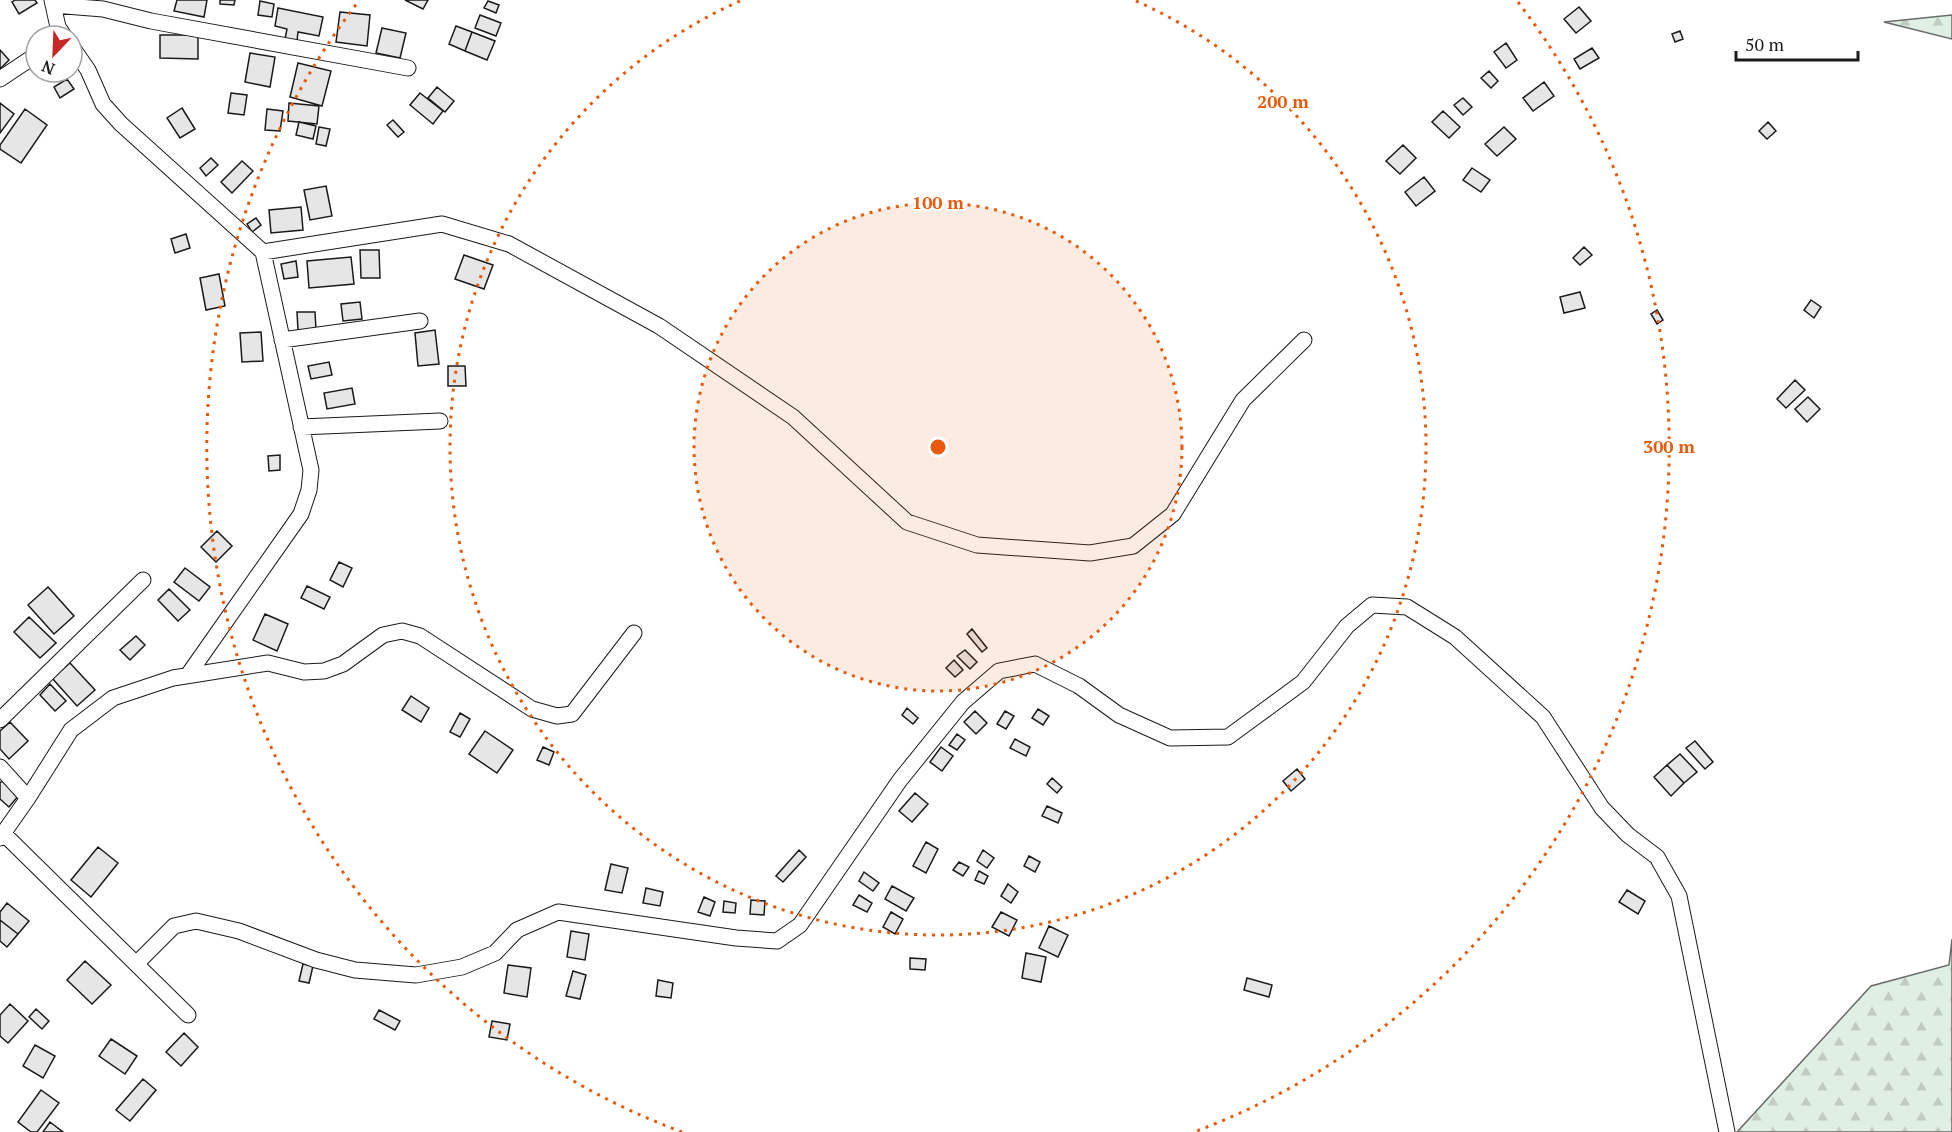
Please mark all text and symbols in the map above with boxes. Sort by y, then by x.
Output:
north arrow [24,24,84,84]
scale bar [1736,24,1858,62]
text: 50 m [1745,32,1785,56]
text: N [38,55,58,80]
text: 200 m [1257,89,1309,113]
text: 100 m [912,190,964,214]
text: 300 m [1643,434,1695,458]
centre of rings [928,437,948,457]

